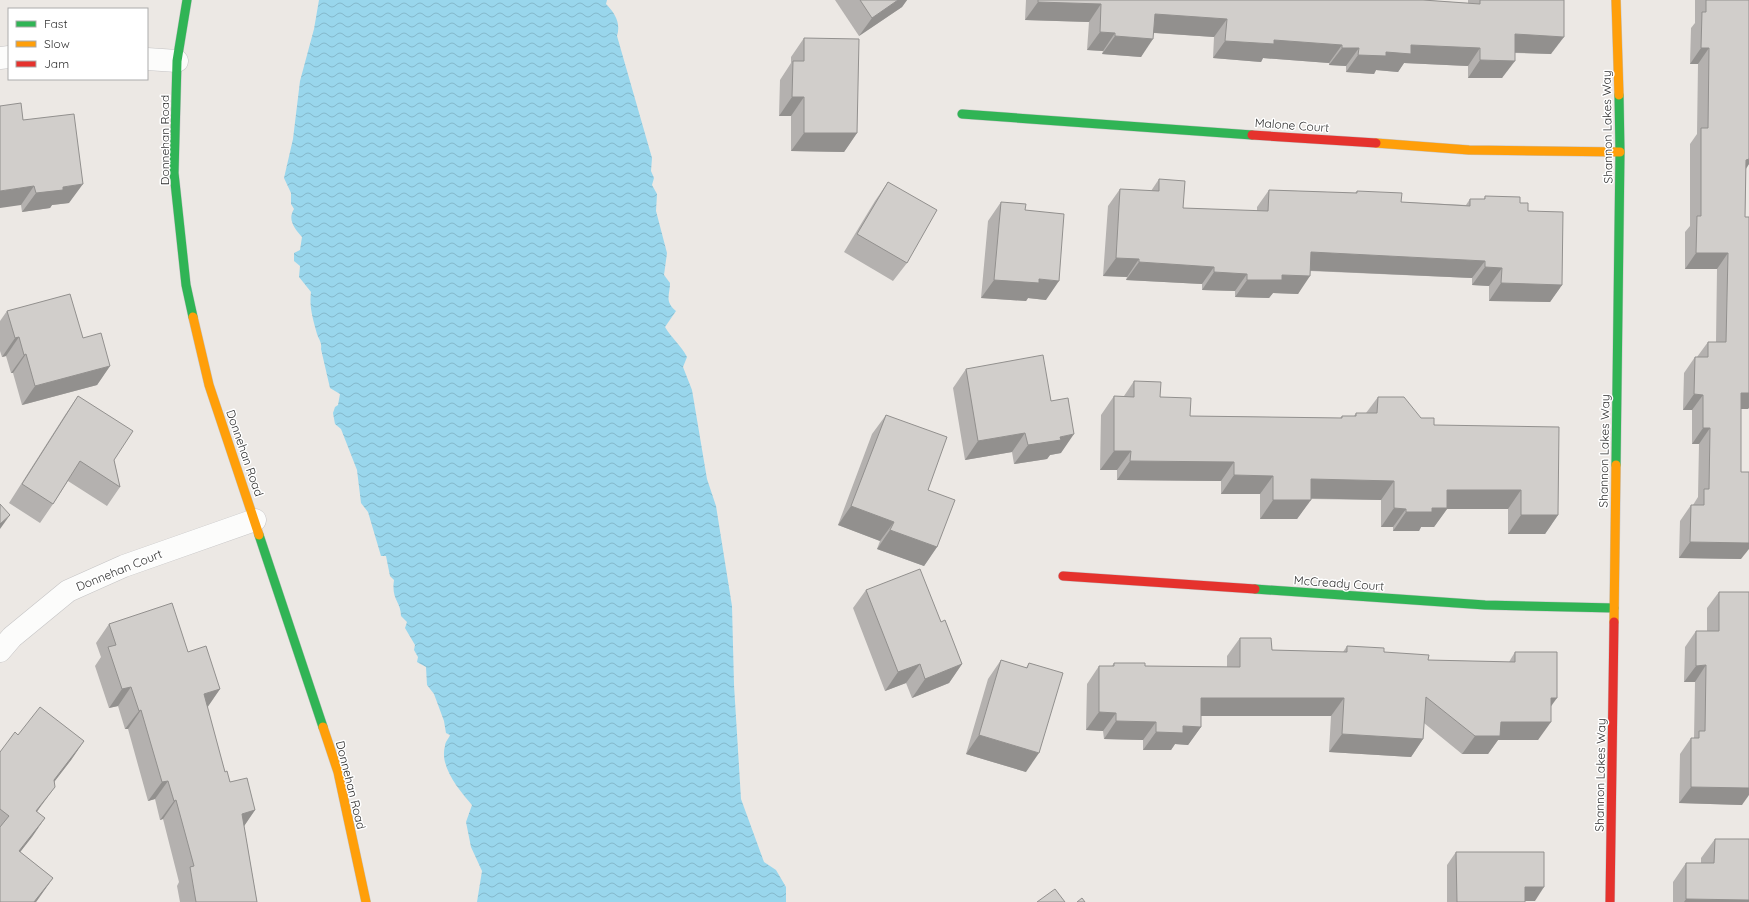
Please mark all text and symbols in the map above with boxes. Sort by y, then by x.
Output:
legend [8,8,148,80]
text: Fast [44,16,68,31]
text: Slow [44,36,70,51]
text: Jam [44,56,69,71]
street label: Shannon Lakes Way [1599,70,1615,184]
street label: Donnehan Road [157,95,172,185]
street label: Malone Court [1254,115,1330,135]
street label: Shannon Lakes Way [1596,394,1612,508]
street label: Donnehan Road [223,408,267,498]
street label: Donnehan Court [74,546,164,594]
street label: McCready Court [1293,572,1385,594]
street label: Shannon Lakes Way [1592,718,1608,832]
street label: Donnehan Road [333,739,369,831]

